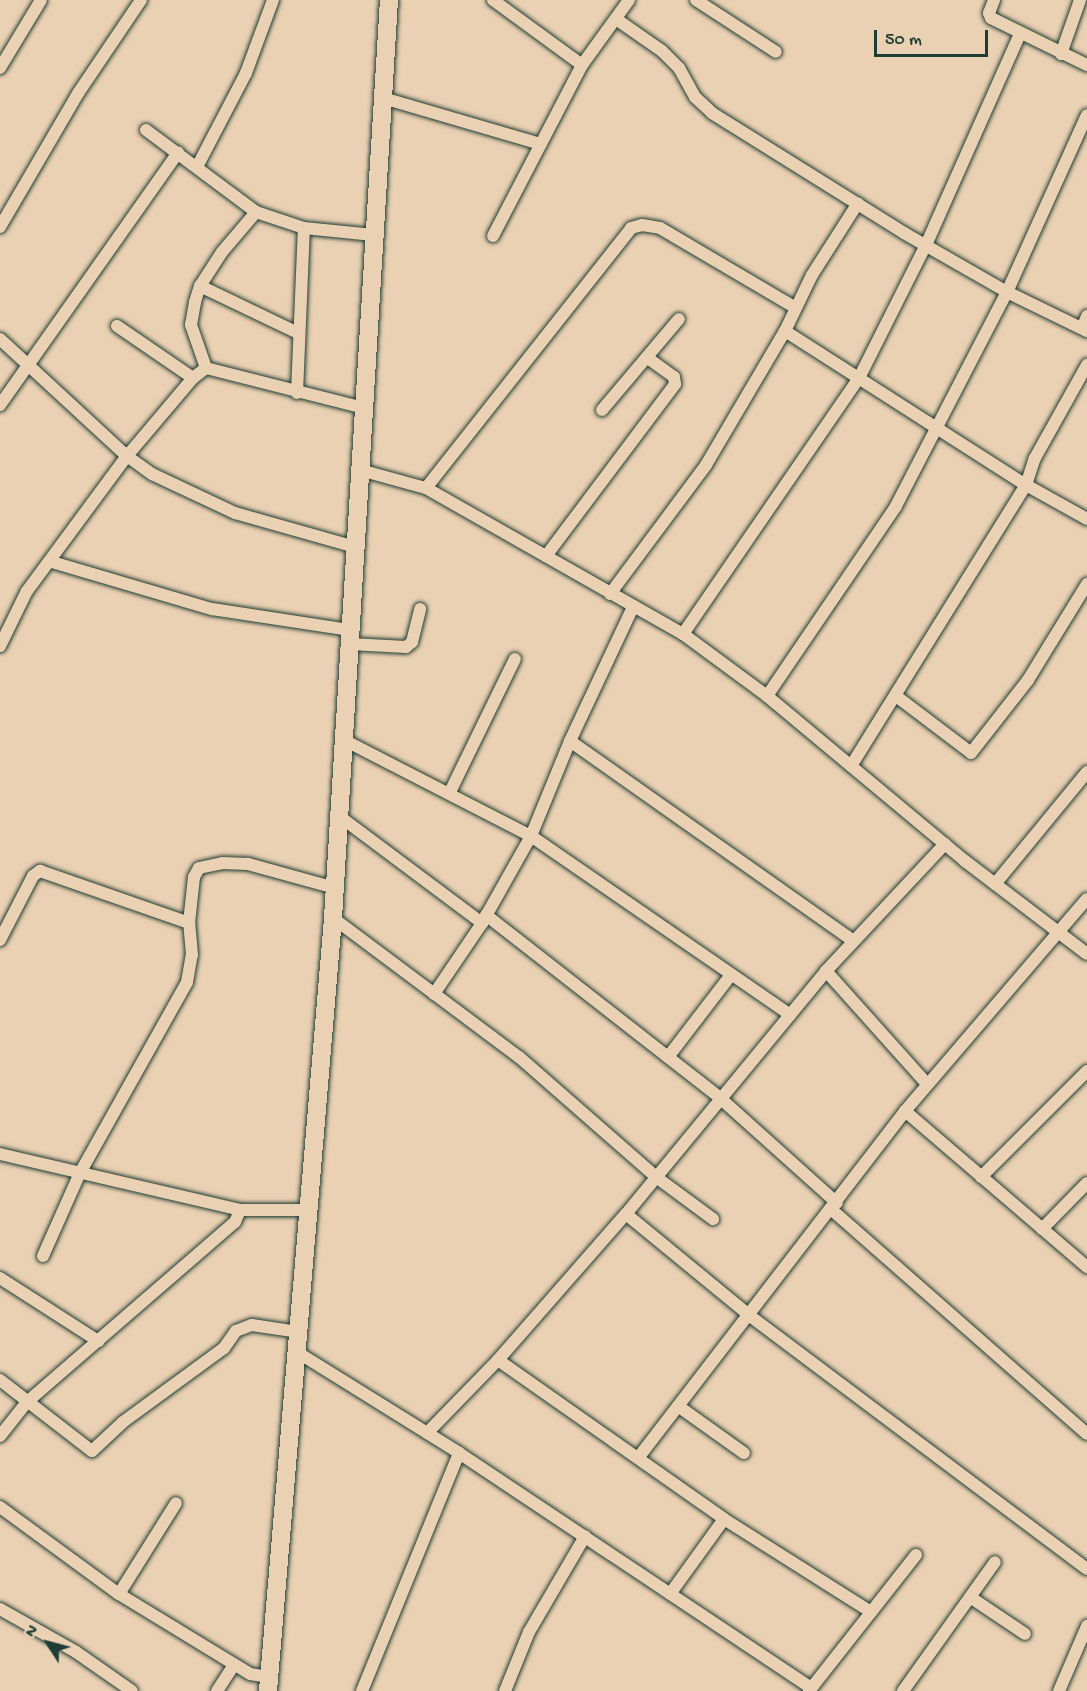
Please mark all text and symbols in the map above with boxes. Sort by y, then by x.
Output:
scale bar [877,18,991,56]
text: 50 m [885,30,922,51]
north arrow [18,1613,78,1673]
text: N [22,1622,44,1642]

